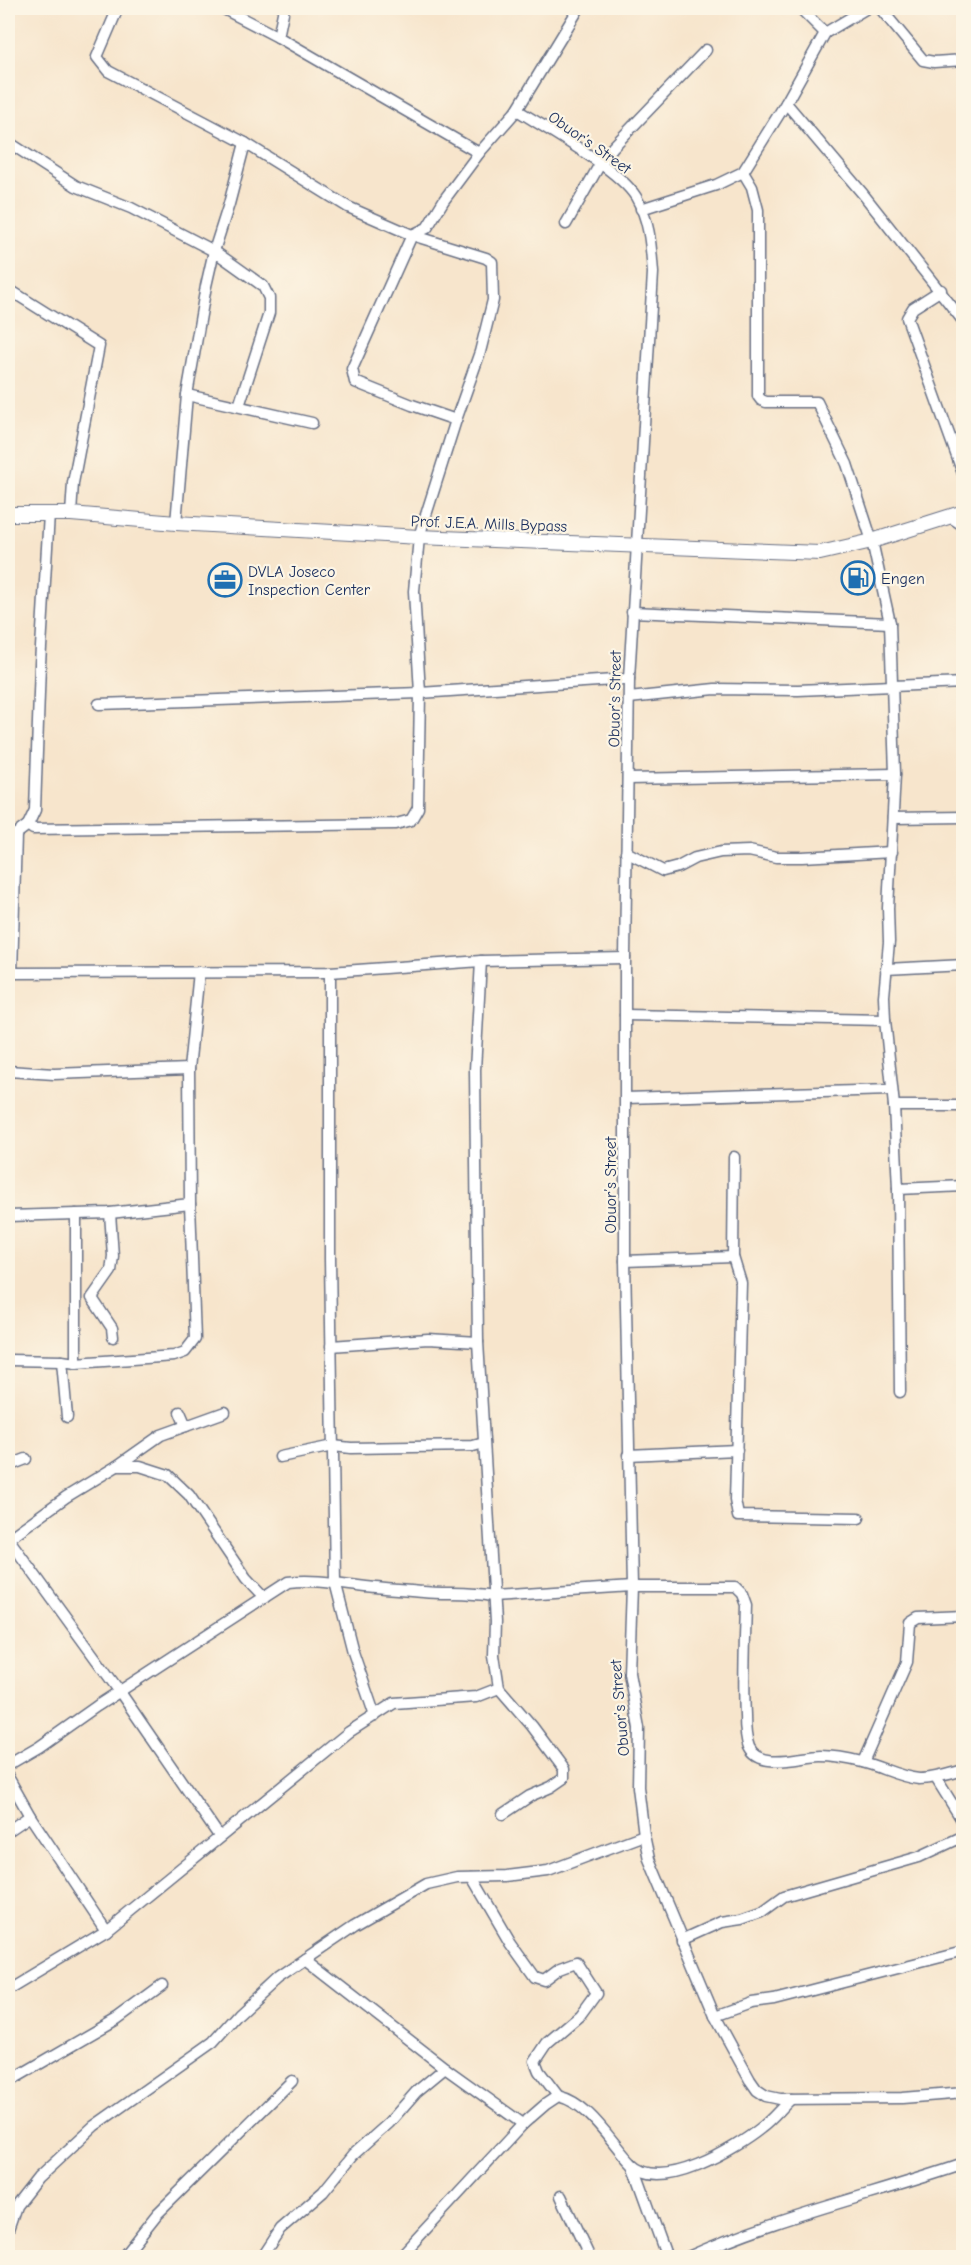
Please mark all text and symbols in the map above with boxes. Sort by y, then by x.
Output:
street label: Obuor’s Street [545,108,635,178]
street label: Prof. J.E.A. Mills Bypass [410,512,568,536]
fuel station icon: Engen [840,560,876,596]
office icon: DVLA Joseco Inspection Center [207,562,243,598]
place label: DVLA Joseco Inspection Center [248,563,371,599]
place label: Engen [881,570,925,588]
street label: Obuor’s Street [605,650,625,748]
street label: Obuor’s Street [602,1136,620,1233]
street label: Obuor’s Street [607,1658,633,1757]

